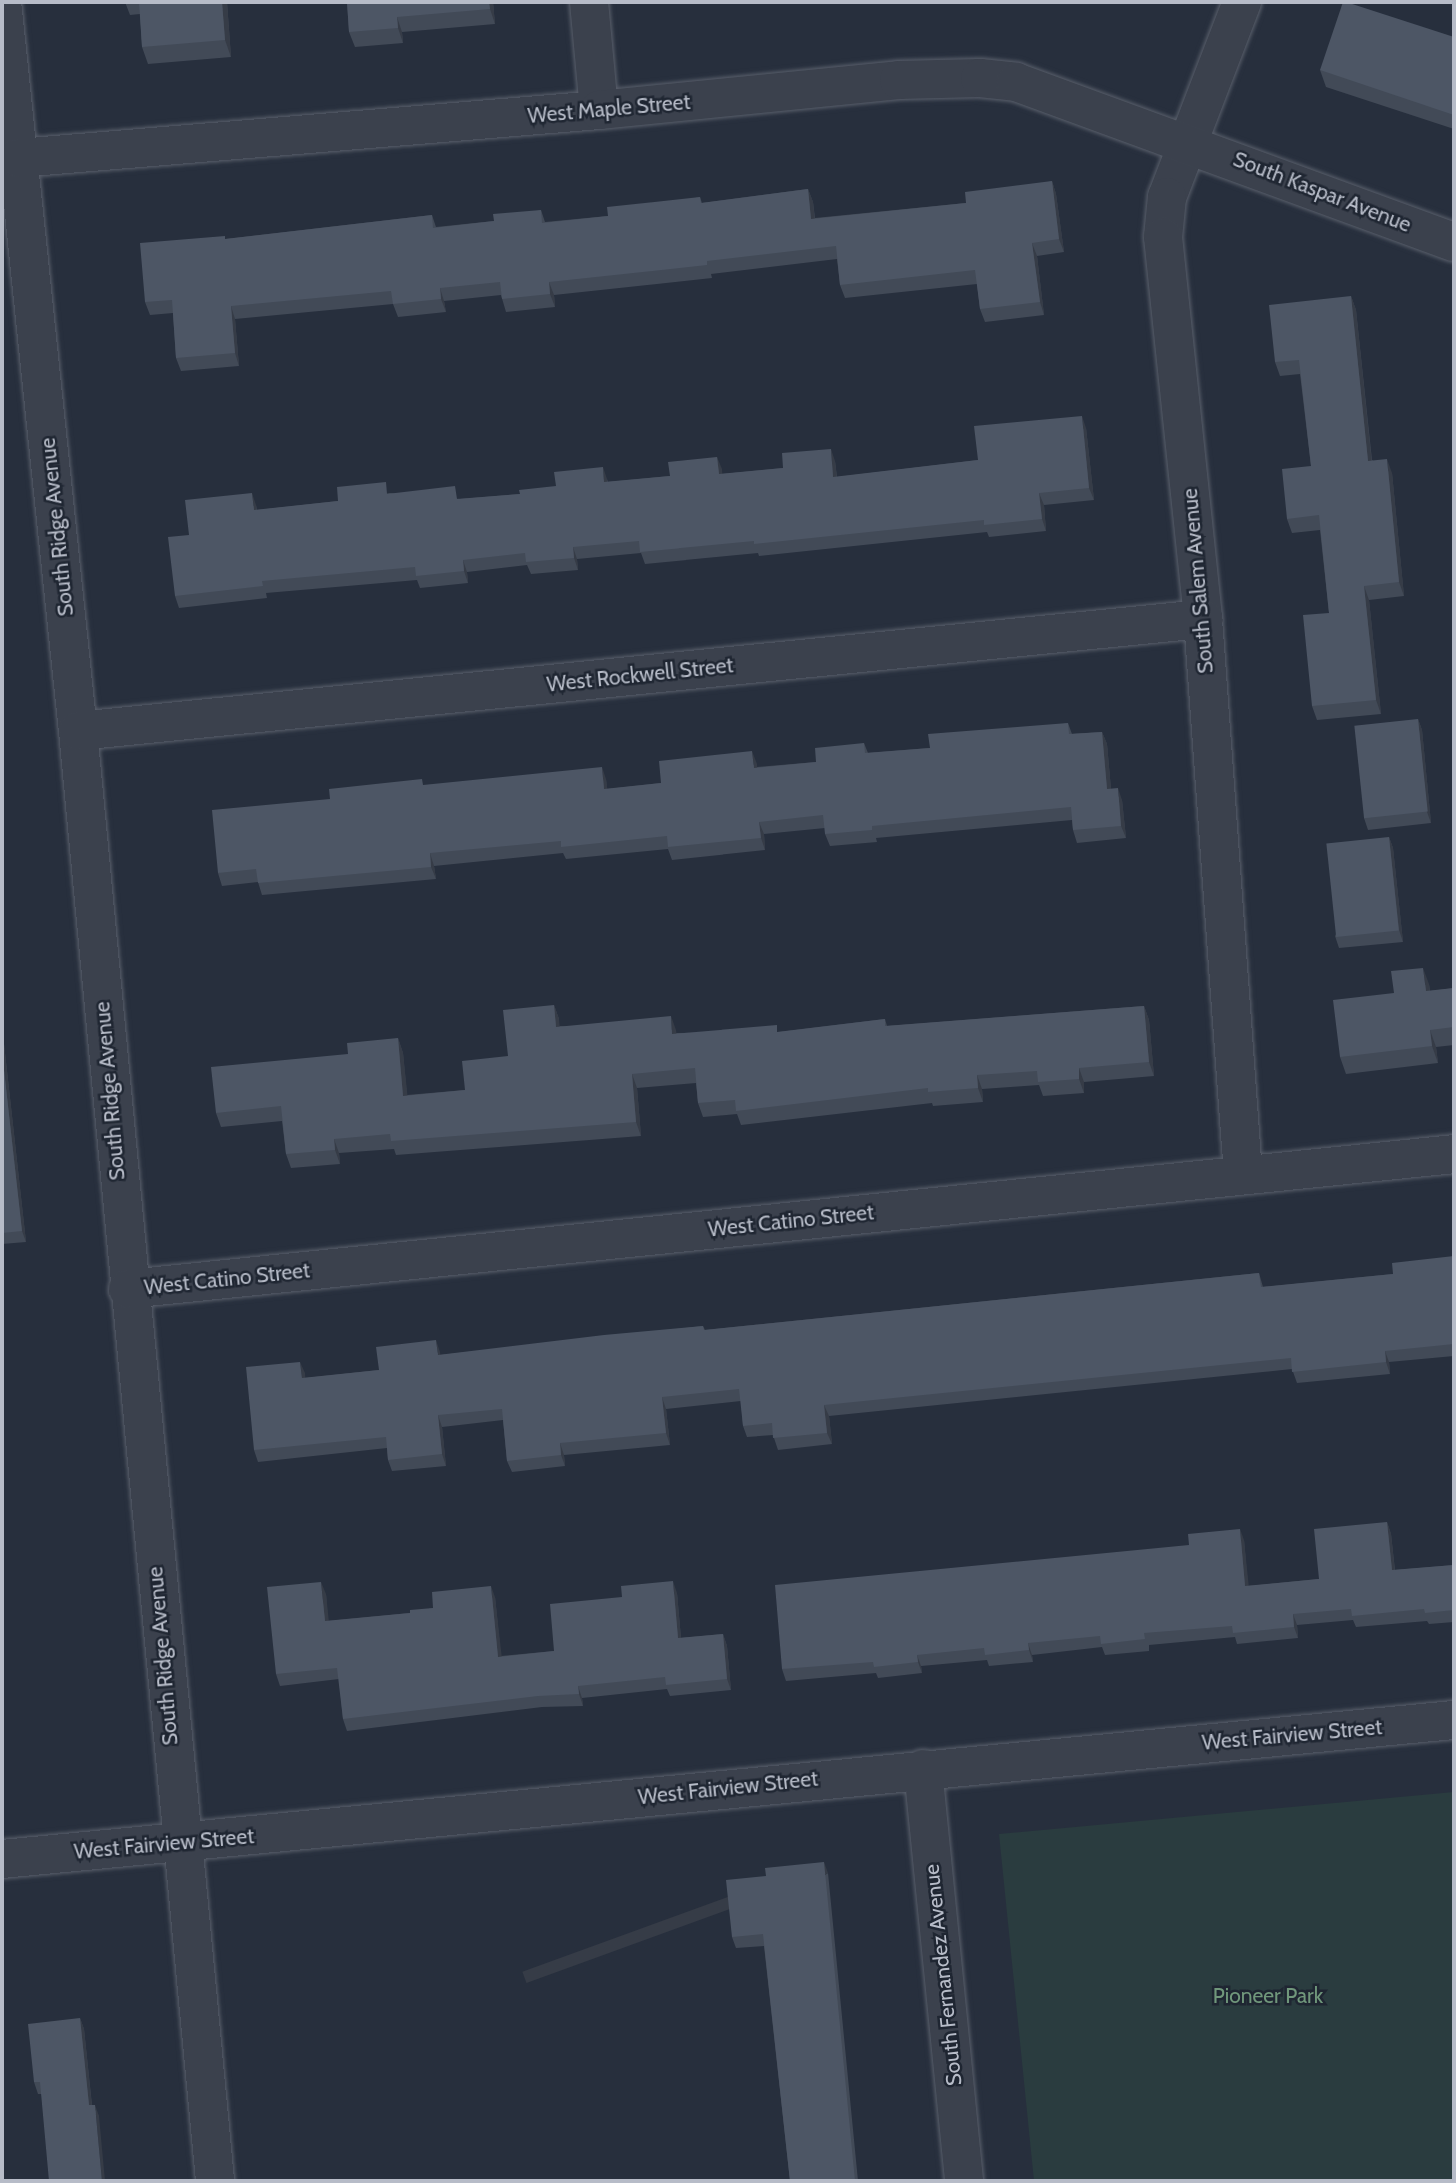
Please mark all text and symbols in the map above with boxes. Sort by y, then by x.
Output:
street label: West Maple Street [527,89,691,129]
street label: South Kaspar Avenue [1230,146,1414,238]
street label: South Ridge Avenue [35,437,79,617]
street label: South Salem Avenue [1177,487,1219,675]
street label: West Rockwell Street [545,653,735,697]
street label: South Ridge Avenue [90,1001,130,1181]
street label: West Catino Street [707,1200,875,1242]
street label: West Catino Street [143,1258,311,1300]
street label: South Ridge Avenue [143,1566,183,1746]
street label: West Fairview Street [1201,1715,1383,1755]
street label: West Fairview Street [637,1766,819,1810]
street label: West Fairview Street [73,1824,255,1864]
street label: South Fernandez Avenue [919,1863,967,2087]
park label: Pioneer Park [1213,1983,1323,2009]

